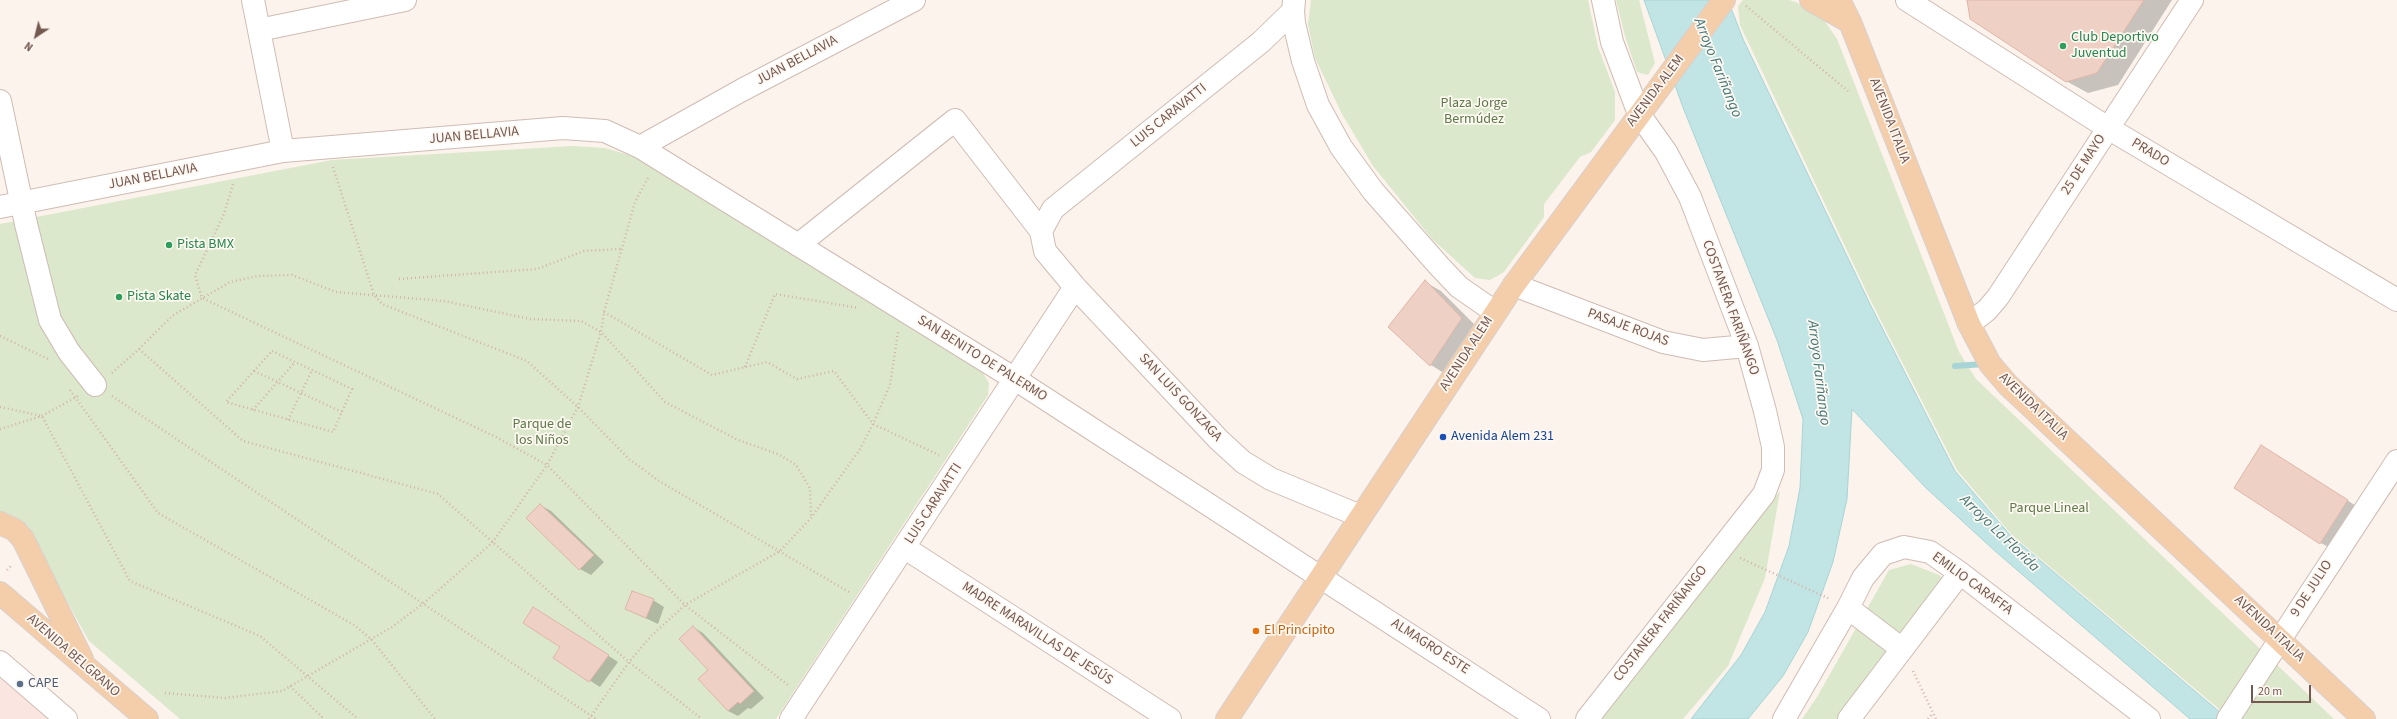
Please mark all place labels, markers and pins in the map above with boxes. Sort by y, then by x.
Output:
place label: Club Deportivo Juventud [2071,30,2159,62]
marker: Club Deportivo Juventud [2058,41,2068,51]
place label: Pista BMX [177,237,234,253]
marker: Pista BMX [164,240,174,250]
place label: Pista Skate [127,289,191,305]
marker: Pista Skate [114,292,124,302]
place label: Avenida Alem 231 [1451,429,1554,445]
marker: Avenida Alem 231 [1438,432,1448,442]
place label: El Principito [1264,623,1335,639]
marker: El Principito [1251,626,1261,636]
place label: CAPE [28,676,59,692]
marker: CAPE [15,679,25,689]

